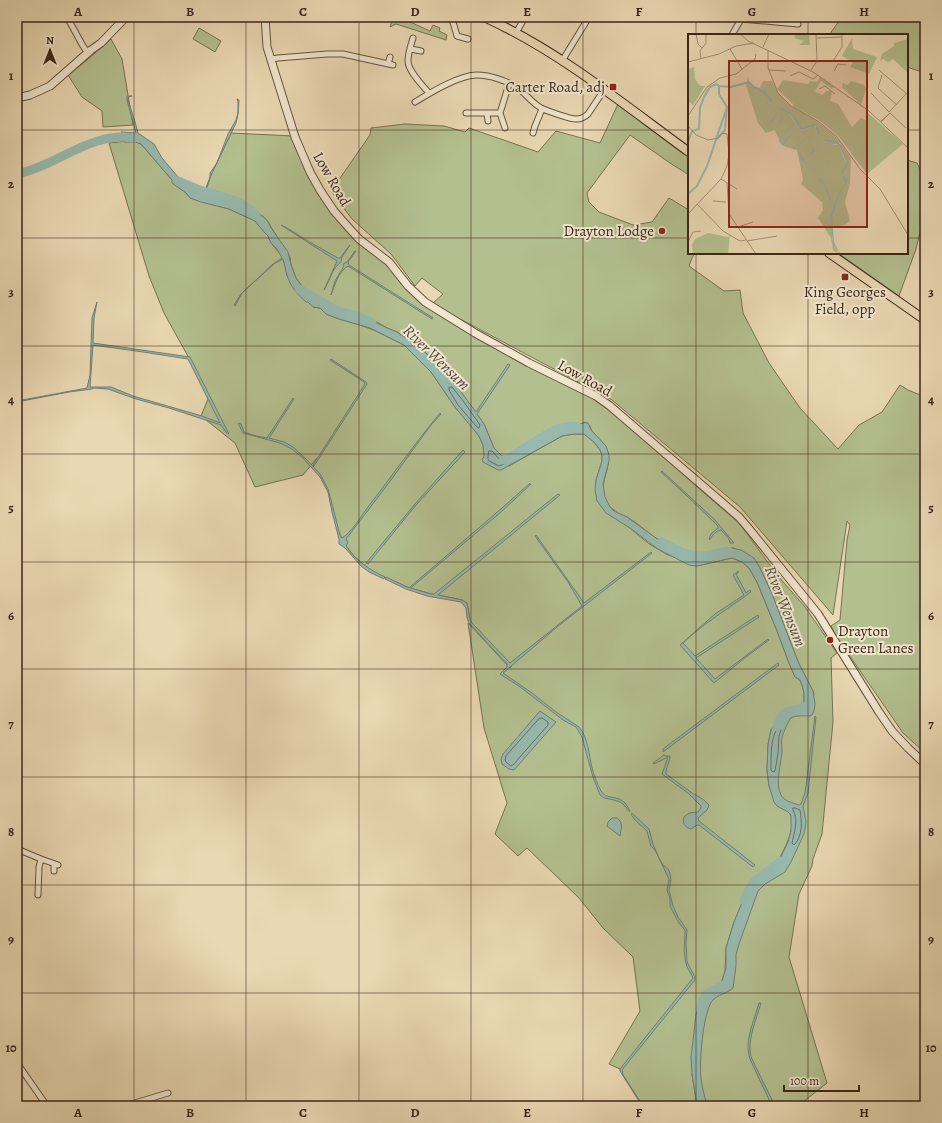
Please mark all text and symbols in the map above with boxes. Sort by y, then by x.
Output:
text: A [73,3,83,20]
text: B [186,3,194,20]
text: C [299,3,307,20]
text: D [410,3,420,20]
text: E [523,3,531,20]
text: F [636,3,643,20]
text: G [748,3,756,20]
text: H [859,3,869,20]
north arrow [30,30,70,70]
text: N [46,33,54,48]
inset map [688,34,908,254]
text: 1 [9,67,14,84]
text: 1 [929,67,934,84]
place label: Carter Road, adj [505,77,605,97]
marker: Carter Road, adj [608,82,618,92]
street label: Low Road [308,148,356,211]
text: 2 [8,175,15,192]
text: 2 [928,175,935,192]
place label: Drayton Lodge [563,221,654,241]
marker: Drayton Lodge [657,226,667,236]
marker: King Georges Field, opp [840,272,850,282]
place label: King Georges Field, opp [804,282,886,319]
text: 3 [8,283,14,300]
text: 3 [928,283,934,300]
water label: River Wensum [398,320,475,396]
street label: Low Road [554,355,617,402]
text: 4 [8,391,14,408]
text: 4 [928,391,934,408]
text: 5 [8,499,14,516]
text: 5 [928,499,934,516]
water label: River Wensum [759,563,811,650]
text: 6 [8,607,14,624]
text: 6 [928,607,934,624]
place label: Drayton Green Lanes [838,621,914,658]
marker: Drayton Green Lanes [825,635,835,645]
text: 7 [8,715,14,732]
text: 7 [928,715,934,732]
text: 8 [8,823,14,840]
text: 8 [928,823,934,840]
text: 9 [8,931,14,948]
text: 9 [928,931,934,948]
text: 10 [5,1039,17,1056]
text: 10 [925,1039,937,1056]
scale bar [784,1067,859,1093]
text: 100 m [790,1073,819,1089]
text: A [73,1104,83,1121]
text: B [186,1104,194,1121]
text: C [299,1104,307,1121]
text: D [410,1104,420,1121]
text: E [523,1104,531,1121]
text: F [636,1104,643,1121]
text: G [748,1104,756,1121]
text: H [859,1104,869,1121]

